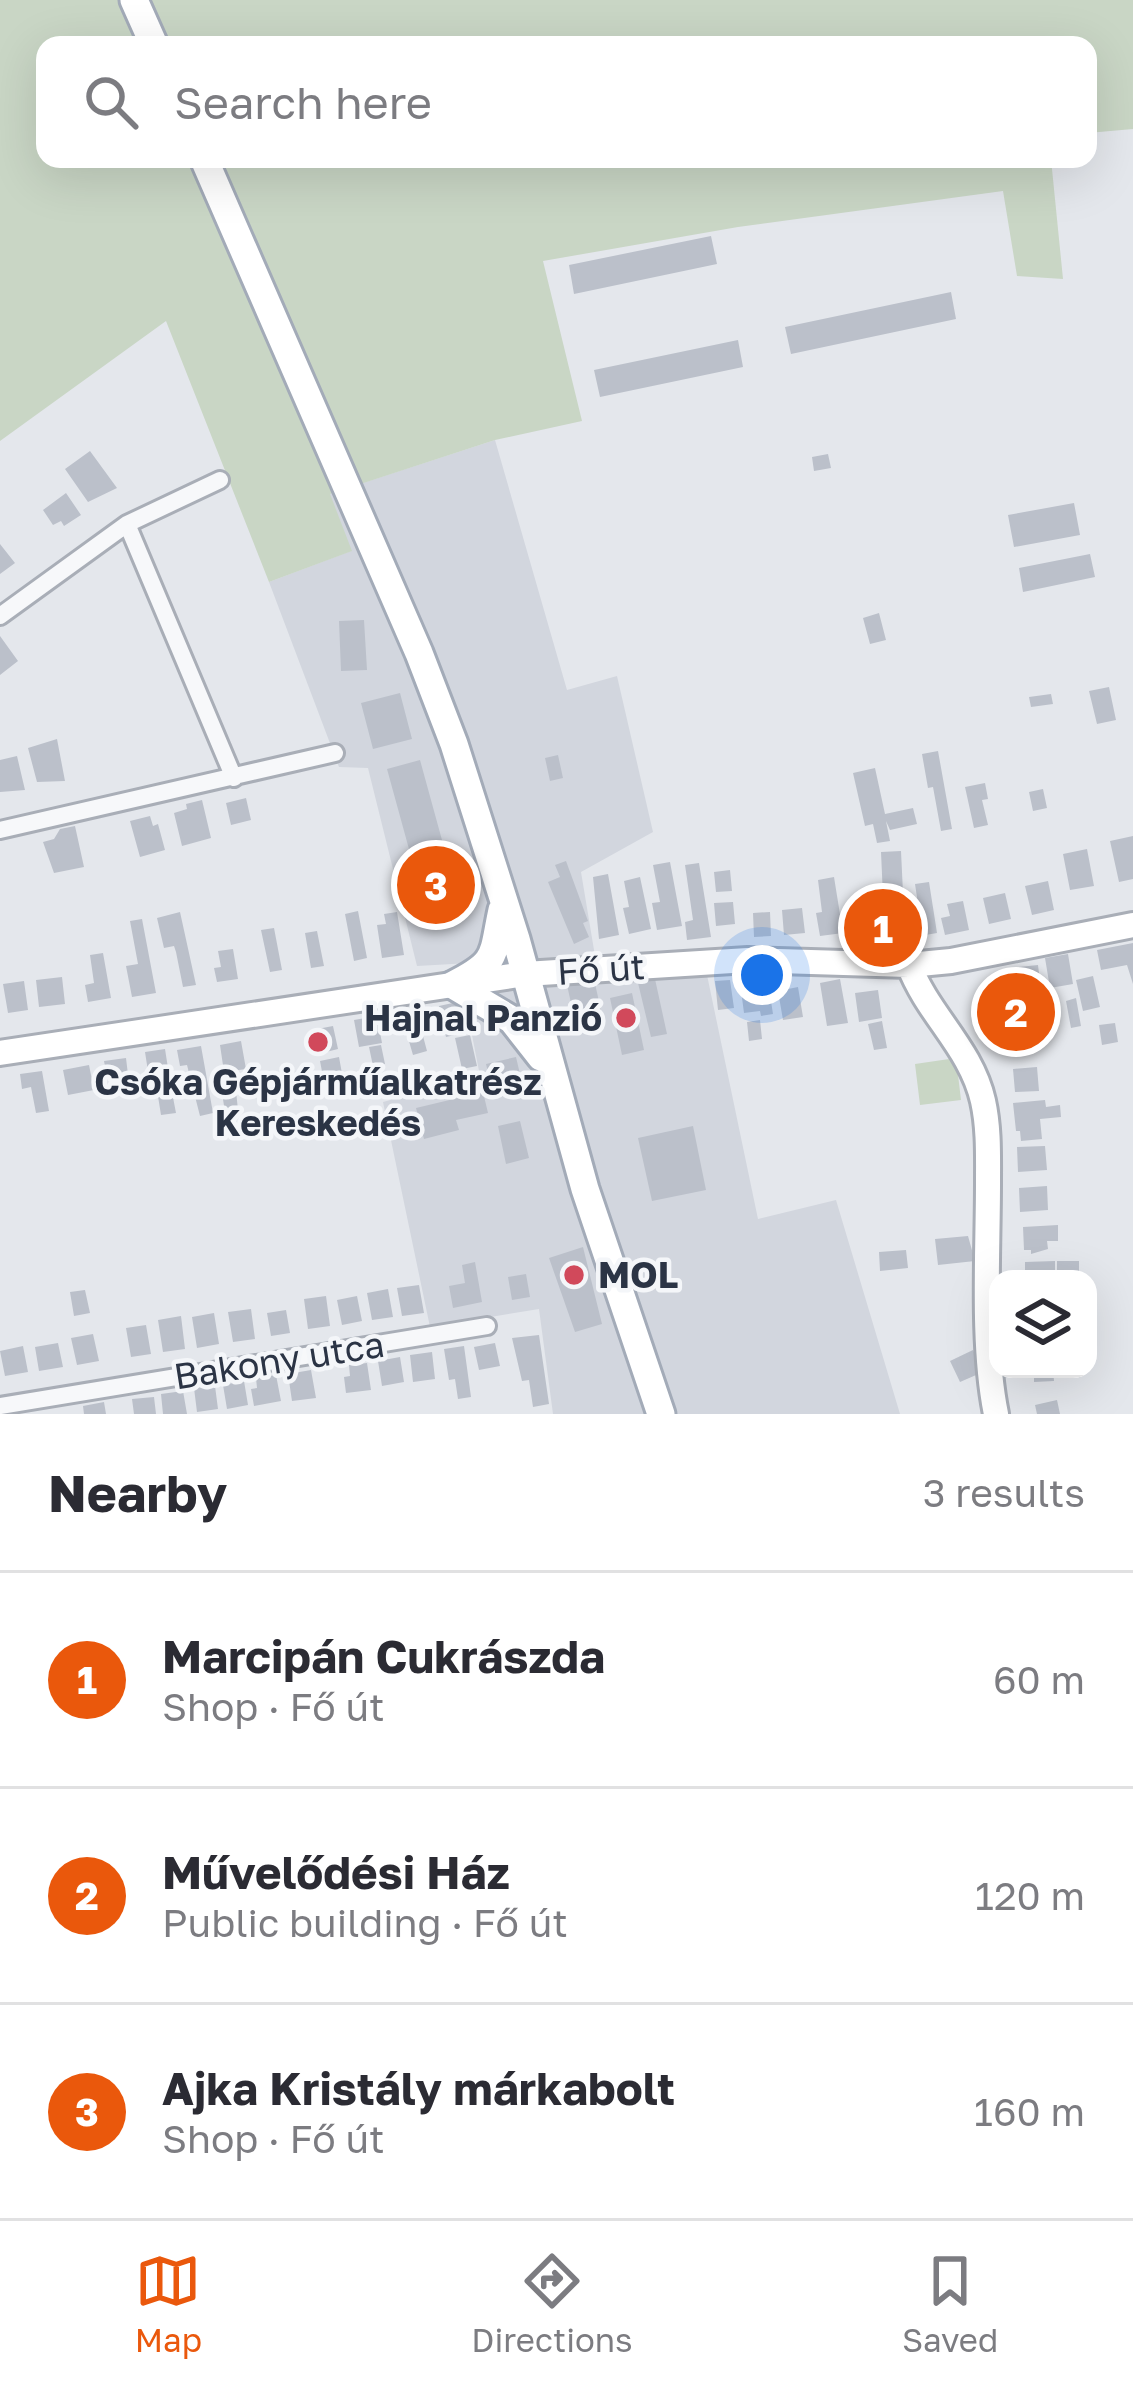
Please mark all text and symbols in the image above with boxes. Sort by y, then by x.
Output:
search box [36,36,1097,168]
icon: search [78,69,144,135]
text: Search here [174,75,432,129]
pin: 3 [397,840,475,930]
pin: 1 [844,883,922,973]
street label: Fő út [556,944,646,993]
your location [732,945,792,1005]
pin: 2 [977,967,1055,1057]
place label: Hajnal Panzió [364,996,602,1039]
marker: Hajnal Panzió [613,1005,639,1031]
marker: Csóka Gépjárműalkatrész Kereskedés [305,1029,331,1055]
place label: Csóka Gépjárműalkatrész Kereskedés [94,1060,542,1144]
place label: MOL [598,1253,678,1296]
marker: MOL [561,1262,587,1288]
map controls [989,1270,1097,1378]
button: layers [989,1270,1097,1378]
street label: Bakony utca [171,1322,387,1397]
text: Nearby [48,1462,227,1523]
text: 3 results [923,1469,1085,1516]
text: Marcipán Cukrászda [162,1629,605,1683]
text: 1 [77,1656,97,1703]
text: 60 m [993,1656,1085,1703]
text: Shop · Fő út [162,1683,385,1730]
text: Művelődési Ház [162,1845,510,1899]
text: 2 [75,1872,99,1919]
text: 120 m [975,1872,1085,1919]
text: Public building · Fő út [162,1899,568,1946]
text: Ajka Kristály márkabolt [162,2061,675,2115]
text: 3 [75,2088,99,2135]
text: 160 m [974,2088,1085,2135]
text: Shop · Fő út [162,2115,385,2162]
tab: Map [135,2248,202,2359]
tab: Directions [471,2248,633,2359]
tab: Saved [902,2248,998,2359]

